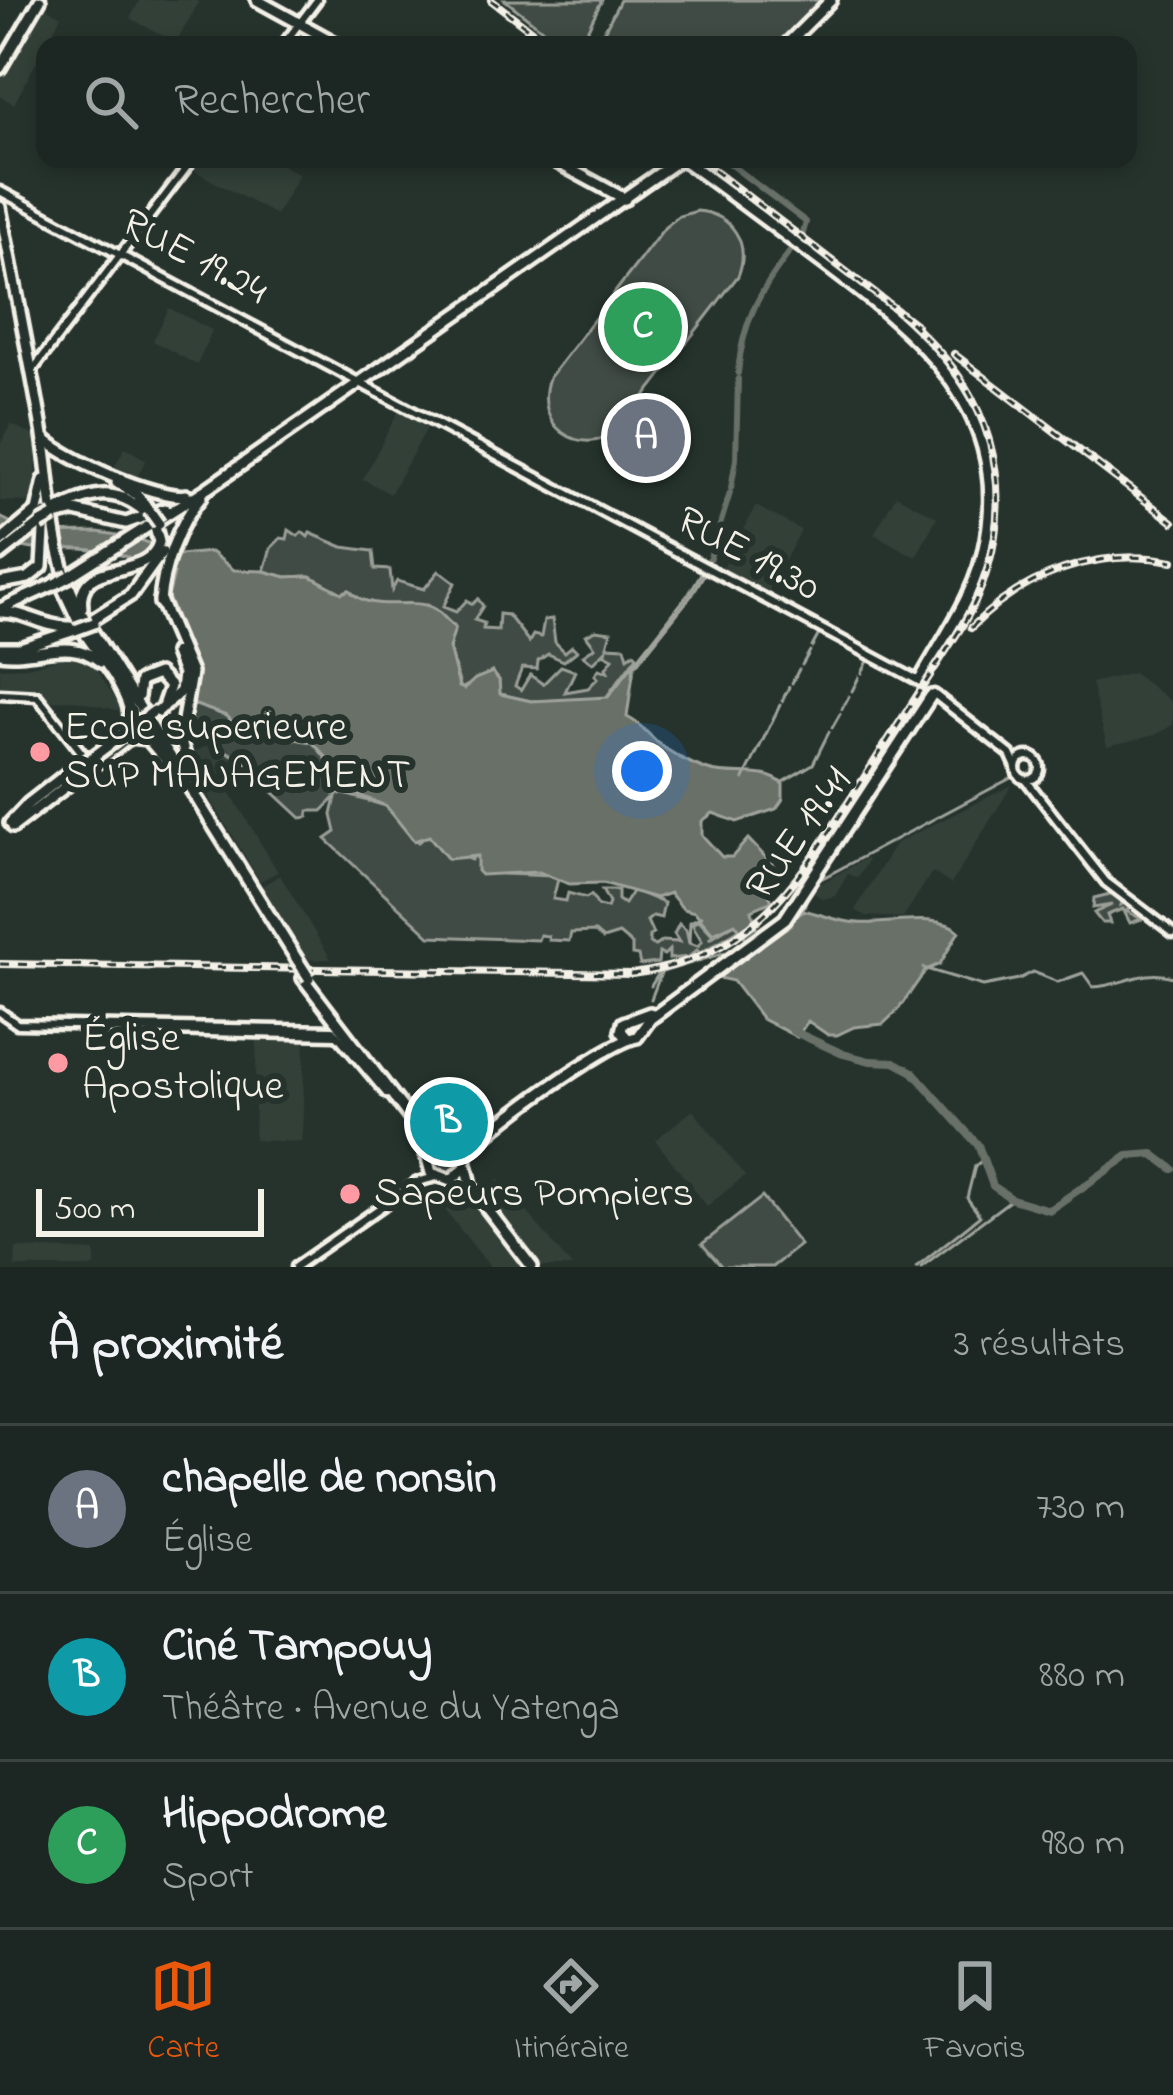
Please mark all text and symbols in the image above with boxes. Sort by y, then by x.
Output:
search box [36,36,1137,168]
icon: search [78,69,144,135]
text: Rechercher [174,69,370,135]
street label: RUE 19.24 [110,194,278,322]
pin: C [604,282,682,372]
pin: A [607,393,685,483]
street label: RUE 19.30 [665,492,831,618]
place label: Ecole superieure SUP MANAGEMENT [64,698,411,807]
marker: Ecole superieure SUP MANAGEMENT [27,739,53,765]
your location [612,741,672,801]
street label: RUE 19.41 [732,755,868,913]
place label: Église Apostolique [82,1009,284,1118]
marker: Église Apostolique [45,1050,71,1076]
pin: B [410,1077,488,1167]
place label: Sapeurs Pompiers [374,1164,694,1225]
marker: Sapeurs Pompiers [337,1181,363,1207]
scale bar [36,1183,264,1236]
text: 500 m [54,1186,135,1234]
text: À proximité [48,1308,283,1383]
text: 3 résultats [954,1317,1125,1374]
text: chapelle de nonsin [162,1447,497,1513]
text: A [75,1480,99,1537]
text: 730 m [1036,1480,1125,1537]
text: Église [162,1513,253,1570]
text: Ciné Tampouy [162,1615,432,1681]
text: B [74,1648,100,1705]
text: 880 m [1039,1648,1125,1705]
text: Théâtre · Avenue du Yatenga [162,1681,619,1738]
text: Hippodrome [162,1783,386,1849]
text: C [76,1816,98,1873]
text: 980 m [1042,1816,1125,1873]
text: Sport [162,1849,254,1906]
tab: Carte [147,1953,219,2073]
tab: Itinéraire [514,1953,629,2073]
tab: Favoris [924,1953,1026,2073]

